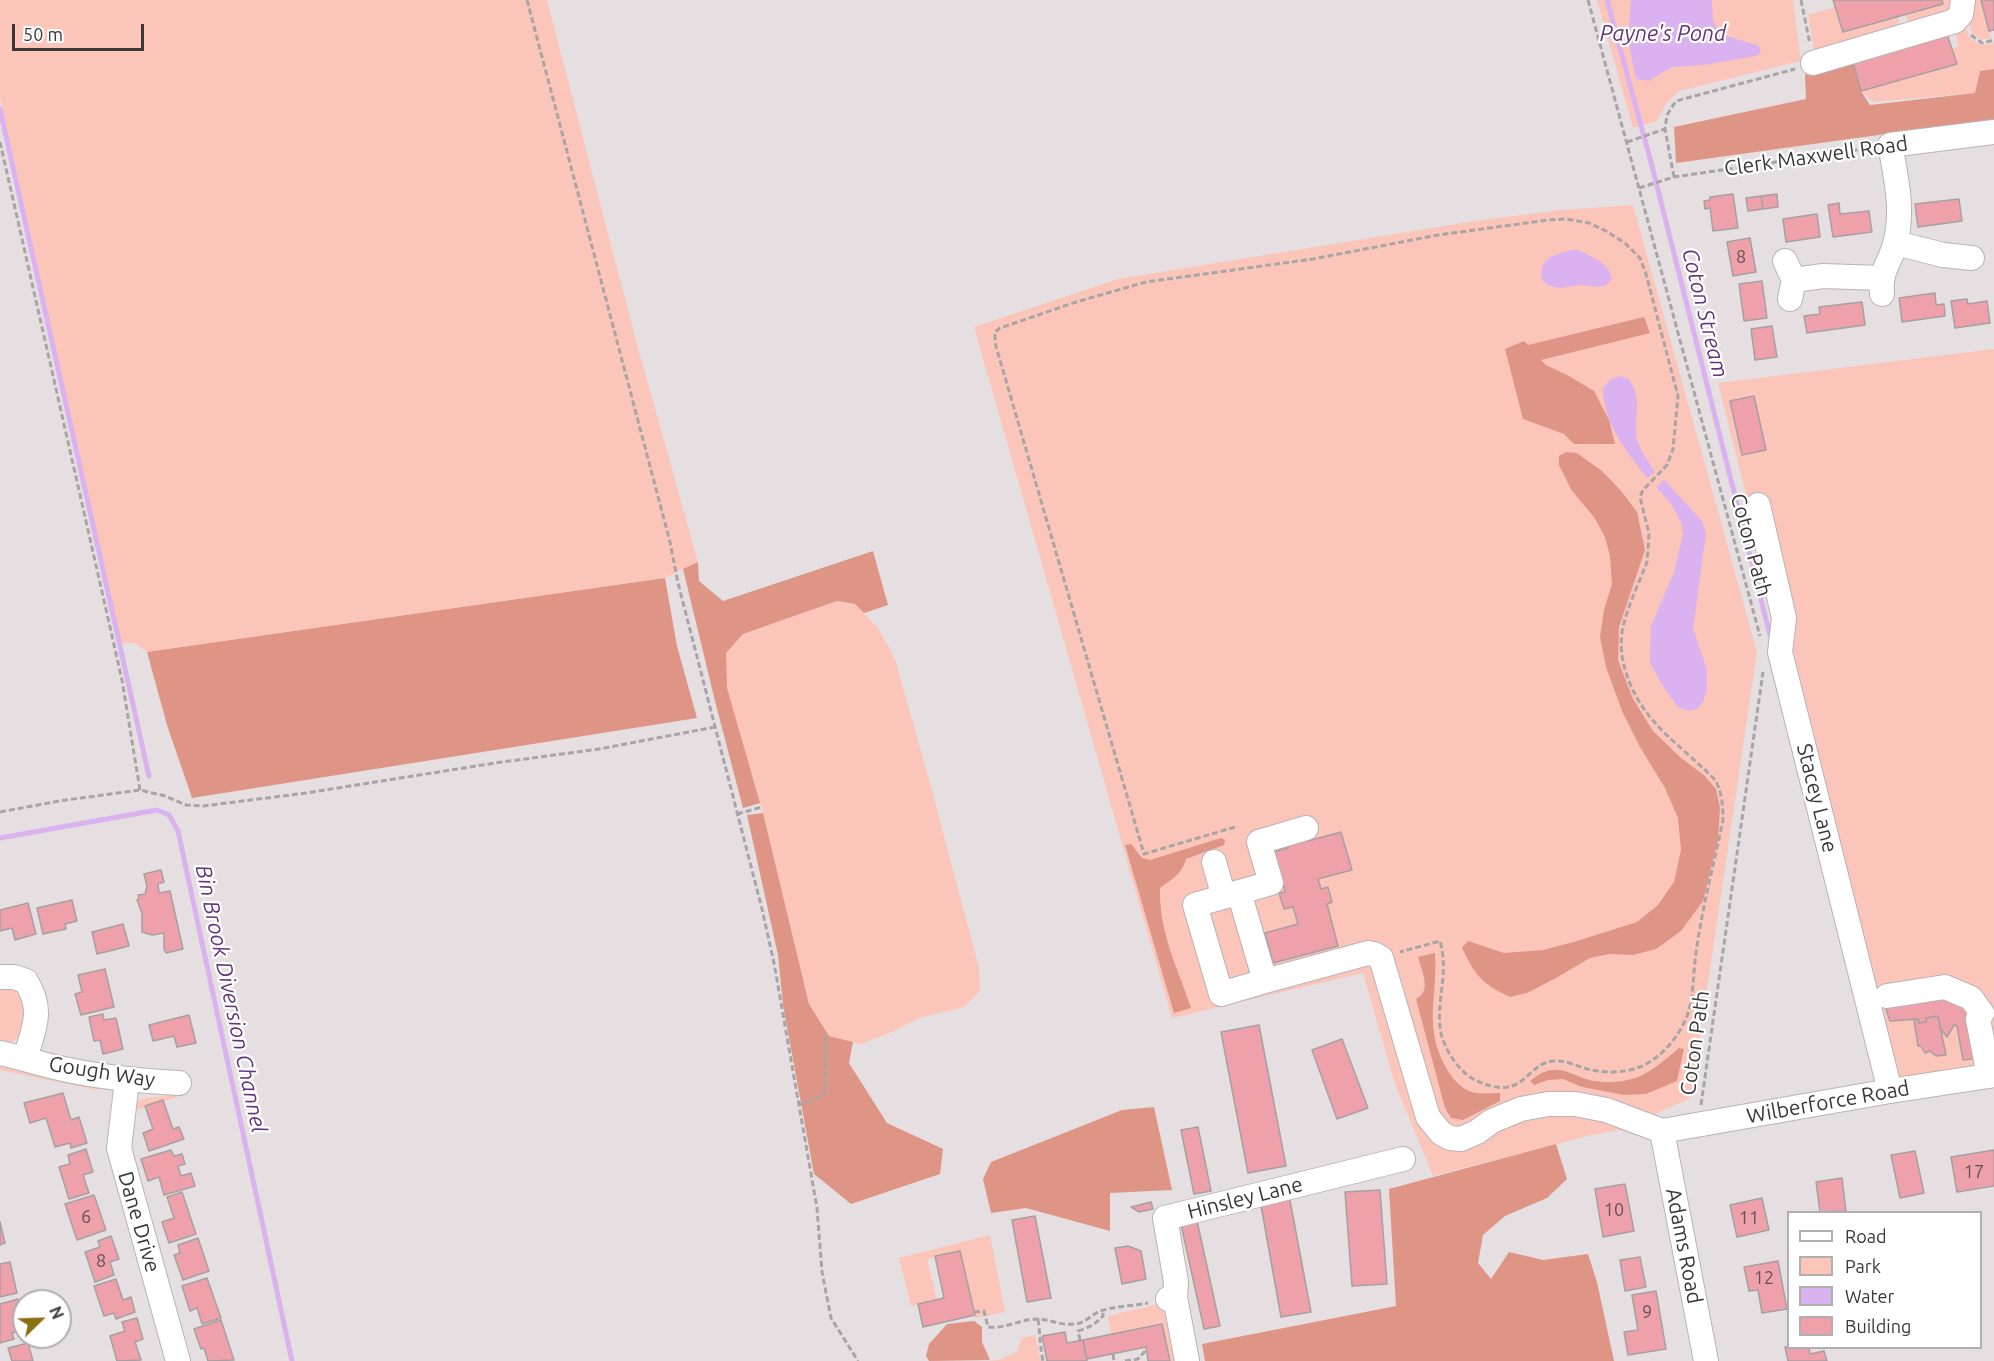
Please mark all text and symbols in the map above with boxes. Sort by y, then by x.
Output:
scale bar [15,12,147,50]
water label: Payne's Pond [1600,21,1726,47]
text: 50 m [23,24,63,44]
street label: Clerk Maxwell Road [1723,131,1909,181]
water label: Coton Stream [1676,246,1734,380]
house number: 8 [1736,246,1746,268]
street label: Coton Path [1725,491,1777,599]
street label: Stacey Lane [1791,741,1843,855]
water label: Bin Brook Diversion Channel [190,863,272,1135]
street label: Coton Path [1675,989,1715,1097]
street label: Gough Way [47,1051,157,1093]
street label: Wilberforce Road [1745,1075,1911,1129]
house number: 17 [1964,1161,1984,1183]
street label: Dane Drive [113,1169,165,1275]
street label: Hinsley Lane [1185,1172,1305,1224]
street label: Adams Road [1660,1186,1708,1306]
house number: 10 [1604,1199,1624,1221]
house number: 6 [81,1206,91,1228]
house number: 11 [1739,1207,1759,1229]
legend [1787,1211,1982,1349]
text: Road [1845,1226,1887,1246]
house number: 8 [96,1250,106,1272]
text: Park [1845,1256,1881,1276]
house number: 12 [1754,1267,1774,1289]
text: Water [1845,1286,1894,1306]
north arrow [12,1289,72,1349]
house number: 9 [1642,1301,1652,1323]
text: N [46,1304,67,1322]
text: Building [1845,1316,1911,1336]

